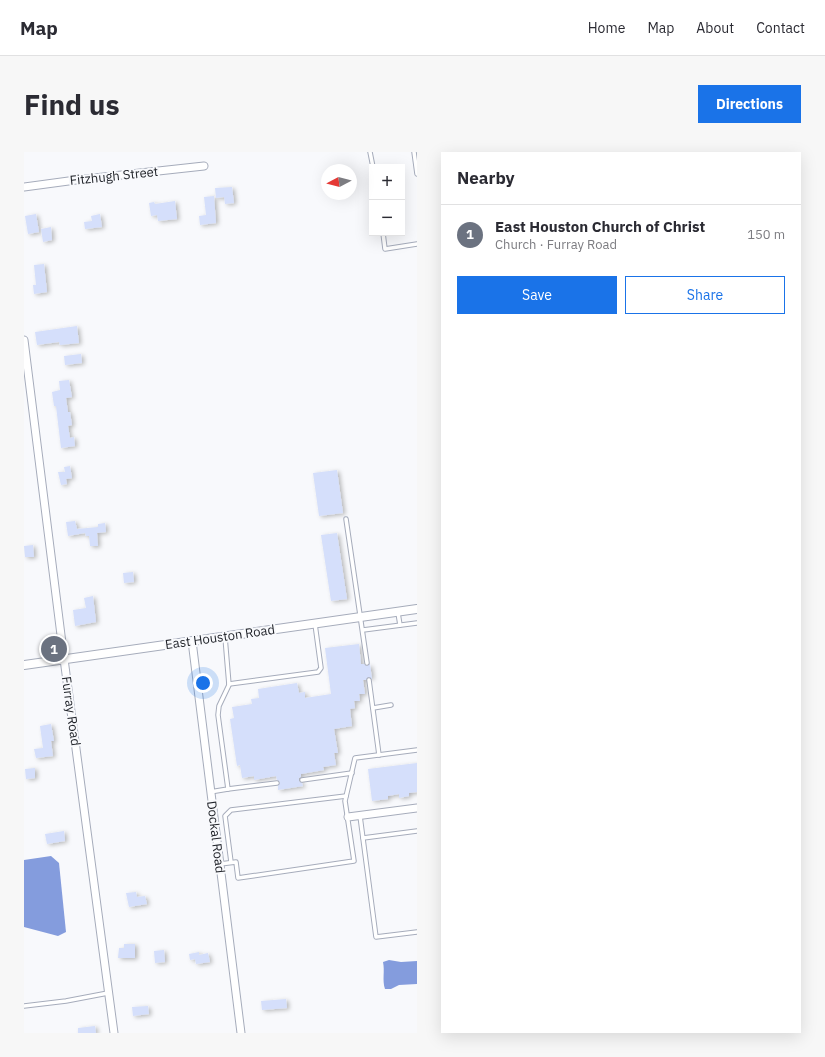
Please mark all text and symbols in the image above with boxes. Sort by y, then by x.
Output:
text: Map [20,16,58,40]
text: Home [588,19,625,37]
text: Map [647,19,674,37]
text: About [696,19,734,37]
text: Contact [756,19,805,37]
button: Directions [698,85,801,123]
text: Find us [24,86,120,123]
street label: Fitzhugh Street [69,163,159,189]
north arrow [321,164,357,200]
map controls [369,164,405,236]
button: + [369,164,405,200]
text: Nearby [457,167,515,189]
button: − [369,200,405,236]
text: East Houston Church of Christ [495,217,705,236]
text: 1 [466,226,474,243]
text: 150 m [747,226,785,243]
text: Church · Furray Road [495,236,617,253]
button: Save [457,276,617,314]
button: Share [625,276,785,314]
street label: East Houston Road [164,621,276,653]
pin: 1 [41,634,67,664]
your location [193,673,213,693]
street label: Furray Road [58,675,84,747]
street label: Dockal Road [203,800,229,874]

